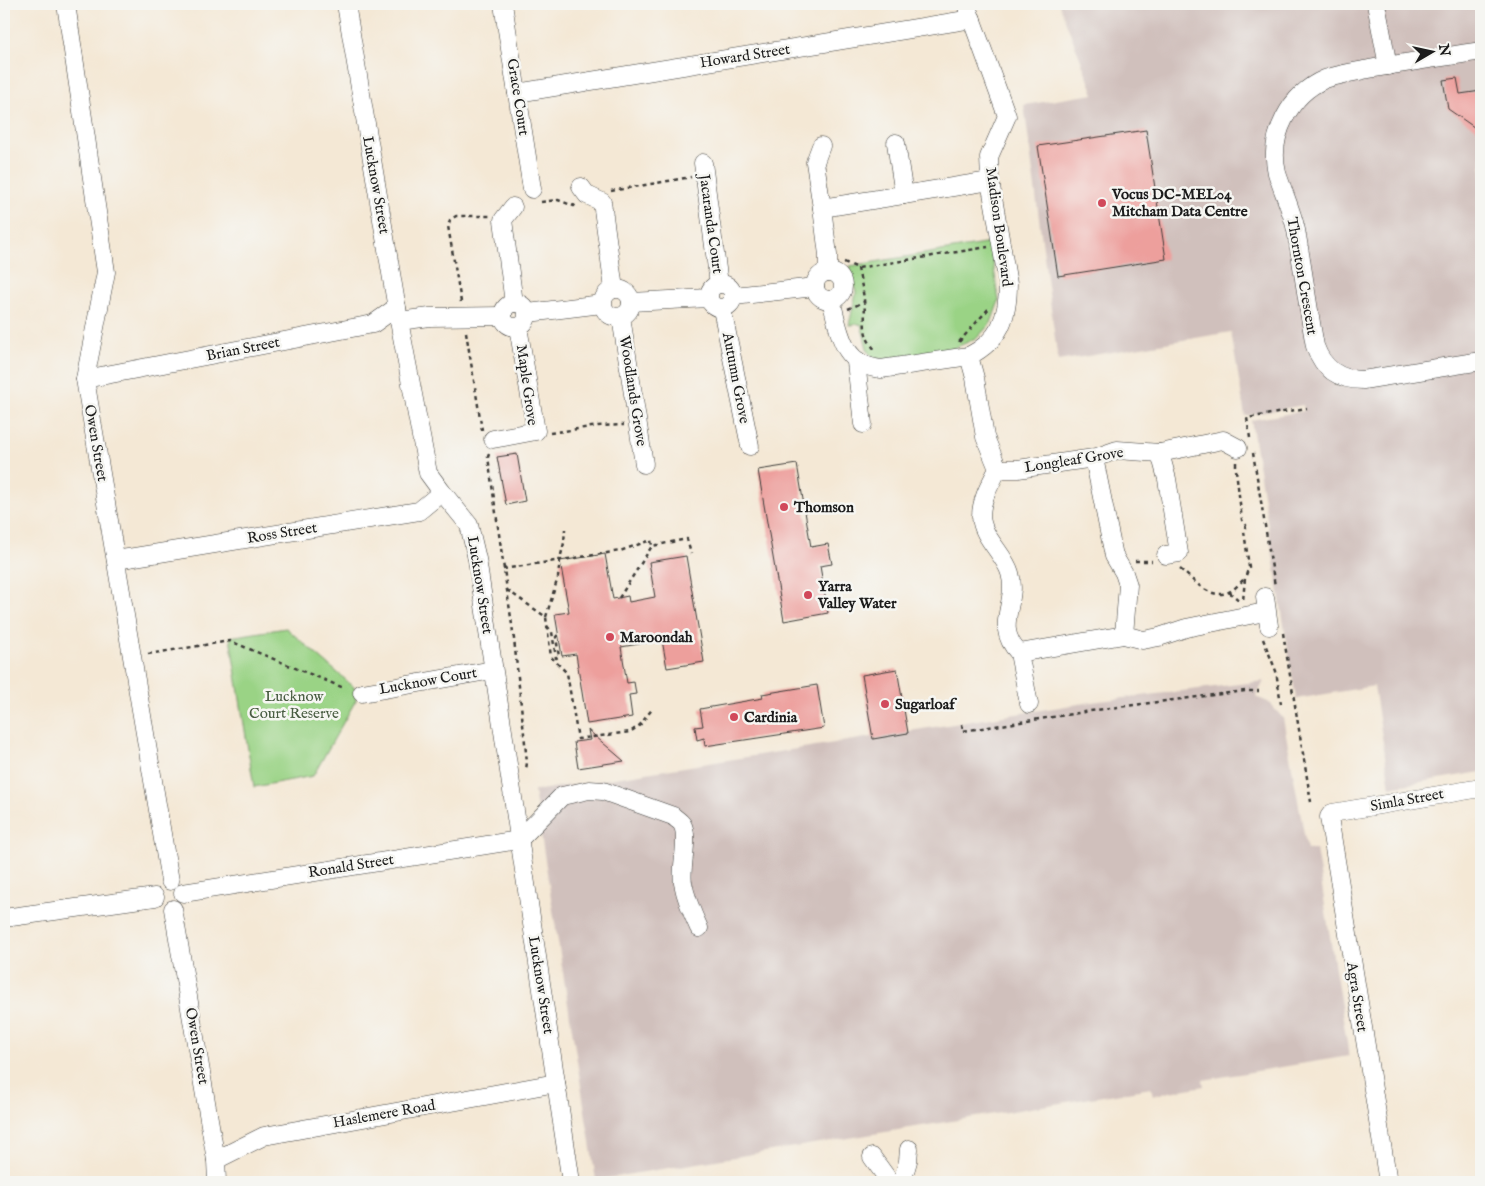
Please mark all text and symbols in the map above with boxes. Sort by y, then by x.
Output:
north arrow [1408,28,1458,78]
street label: Howard Street [699,40,791,72]
text: N [1434,42,1454,58]
street label: Grace Court [503,57,533,137]
street label: Lucknow Street [358,134,394,236]
street label: Madison Boulevard [981,166,1017,289]
street label: Jacaranda Court [694,171,727,275]
place label: Vocus DC-MEL04 Mitcham Data Centre [1111,185,1248,221]
marker: Vocus DC-MEL04 Mitcham Data Centre [1096,197,1108,209]
street label: Thornton Crescent [1282,215,1322,337]
street label: Autumn Grove [718,330,754,425]
street label: Brian Street [205,333,281,365]
street label: Woodlands Grove [615,334,651,448]
street label: Maple Grove [512,343,542,427]
street label: Owen Street [80,403,112,483]
street label: Longleaf Grove [1023,443,1125,477]
place label: Thomson [793,498,854,517]
marker: Thomson [778,501,790,513]
street label: Ross Street [246,518,318,548]
street label: Lucknow Street [463,535,497,635]
place label: Yarra Valley Water [817,577,897,613]
marker: Yarra Valley Water [802,589,814,601]
place label: Maroondah [620,628,694,647]
marker: Maroondah [604,631,616,643]
street label: Lucknow Court [378,663,478,699]
park label: Lucknow Court Reserve [249,687,339,723]
place label: Sugarloaf [895,695,957,714]
marker: Sugarloaf [879,698,891,710]
place label: Cardinia [744,708,798,727]
marker: Cardinia [728,711,740,723]
street label: Simla Street [1369,784,1445,816]
street label: Ronald Street [307,850,395,882]
street label: Lucknow Street [524,935,558,1035]
street label: Agra Street [1342,960,1372,1033]
street label: Owen Street [181,1006,213,1086]
street label: Haslemere Road [331,1095,438,1132]

